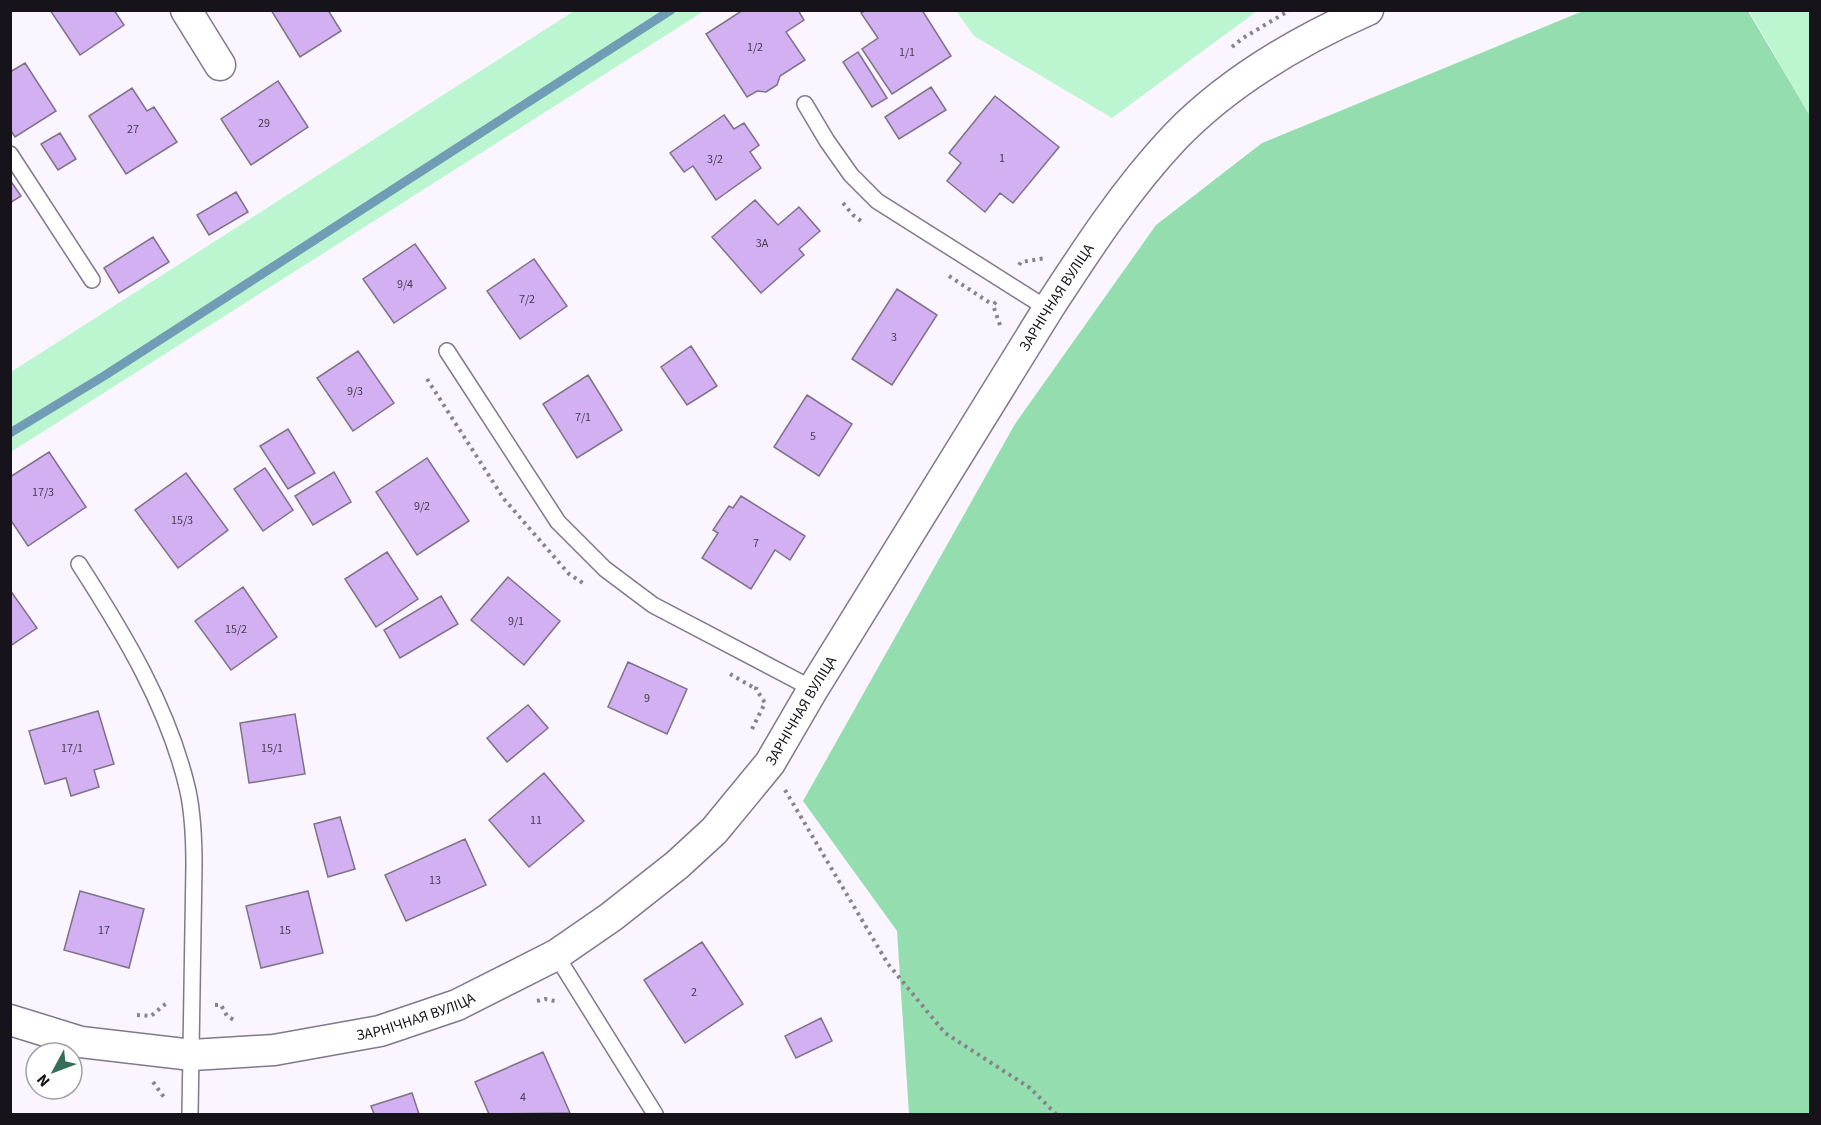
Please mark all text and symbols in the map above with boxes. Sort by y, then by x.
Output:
house number: 1/2 [747,39,763,56]
house number: 1/1 [899,44,915,61]
house number: 29 [258,115,270,132]
house number: 27 [127,121,139,138]
house number: 1 [999,150,1005,167]
house number: 3/2 [707,151,723,168]
house number: 3А [756,235,769,252]
street label: ЗАРНІЧНАЯ ВУЛІЦА [1014,239,1100,355]
house number: 9/4 [397,276,413,293]
house number: 7/2 [519,291,535,308]
house number: 3 [891,329,897,346]
house number: 9/3 [347,383,363,400]
house number: 7/1 [575,409,591,426]
house number: 5 [810,428,816,445]
house number: 17/3 [32,484,54,501]
house number: 9/2 [414,498,430,515]
house number: 15/3 [171,512,193,529]
house number: 7 [753,535,759,552]
house number: 9/1 [508,613,524,630]
house number: 15/2 [225,621,247,638]
street label: ЗАРНІЧНАЯ ВУЛІЦА [761,651,842,770]
house number: 9 [644,690,650,707]
house number: 17/1 [61,740,83,757]
house number: 15/1 [261,740,283,757]
house number: 11 [530,812,542,829]
house number: 13 [429,872,441,889]
house number: 17 [98,922,110,939]
house number: 15 [279,922,291,939]
house number: 2 [691,984,697,1001]
street label: ЗАРНІЧНАЯ ВУЛІЦА [355,987,480,1046]
north arrow [24,1041,84,1101]
text: N [32,1069,55,1091]
house number: 4 [520,1089,526,1106]

